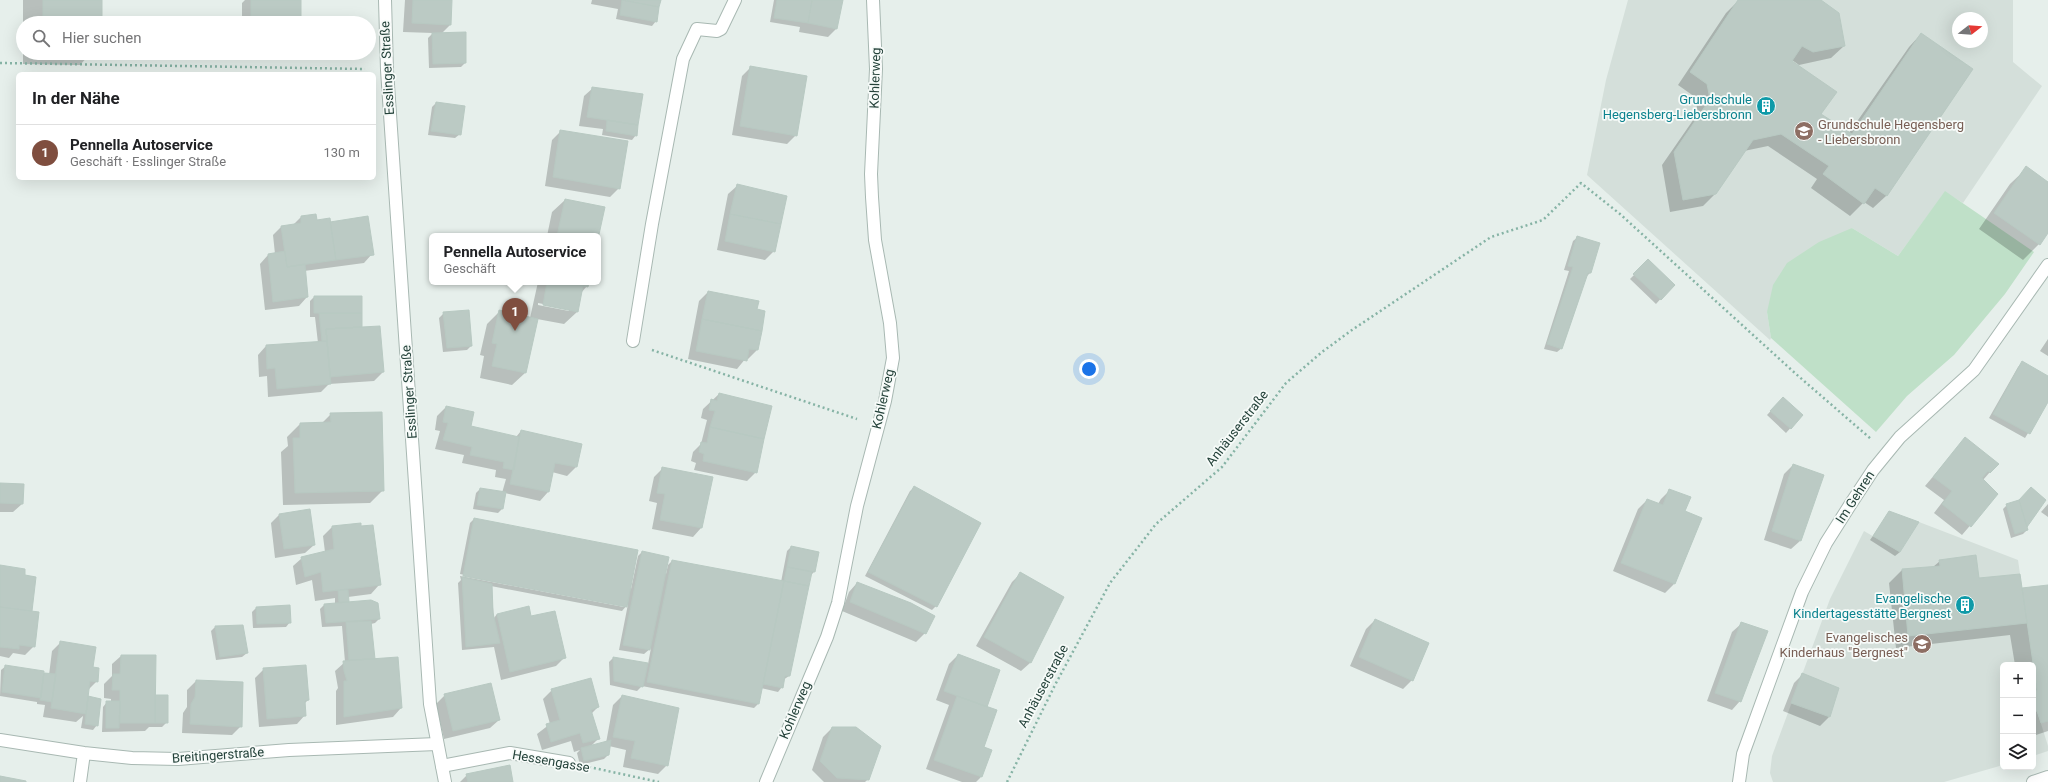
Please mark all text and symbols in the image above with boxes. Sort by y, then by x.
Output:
north arrow [1952,12,1988,48]
search box [16,16,376,60]
street label: Esslinger Straße [377,21,397,115]
icon: search [30,27,52,49]
text: Hier suchen [62,29,141,47]
street label: Kohlerweg [866,47,884,109]
text: In der Nähe [32,88,120,108]
place label: Grundschule Hegensberg-Liebersbronn [1603,92,1752,122]
building icon: Grundschule Hegensberg-Liebersbronn [1755,95,1777,117]
place label: Grundschule Hegensberg - Liebersbronn [1818,117,1964,147]
school or university icon: Grundschule Hegensberg - Liebersbronn [1793,120,1815,142]
text: Pennella Autoservice [70,136,213,154]
text: 1 [41,145,49,160]
text: 130 m [323,145,360,160]
text: Geschäft · Esslinger Straße [70,154,226,169]
popup [429,233,601,285]
text: Pennella Autoservice [444,243,586,261]
text: Geschäft [444,261,496,276]
pin: 1 [502,298,528,331]
street label: Esslinger Straße [398,345,420,439]
your location [1079,359,1099,379]
street label: Kohlerweg [869,368,897,430]
street label: Anhäuserstraße [1203,387,1271,469]
street label: Im Gehren [1833,468,1877,526]
place label: Evangelische Kindertagesstätte Bergnest [1793,591,1951,621]
building icon: Evangelische Kindertagesstätte Bergnest [1954,594,1976,616]
place label: Evangelisches Kinderhaus "Bergnest" [1780,630,1908,660]
school or university icon: Evangelisches Kinderhaus "Bergnest" [1911,633,1933,655]
street label: Anhäuserstraße [1015,642,1071,730]
map controls [2000,662,2036,770]
button: + [2000,662,2036,698]
street label: Kohlerweg [776,679,814,741]
button: − [2000,698,2036,734]
button: layers [2000,734,2036,770]
street label: Breitingerstraße [171,744,265,766]
street label: Hessengasse [511,747,591,775]

